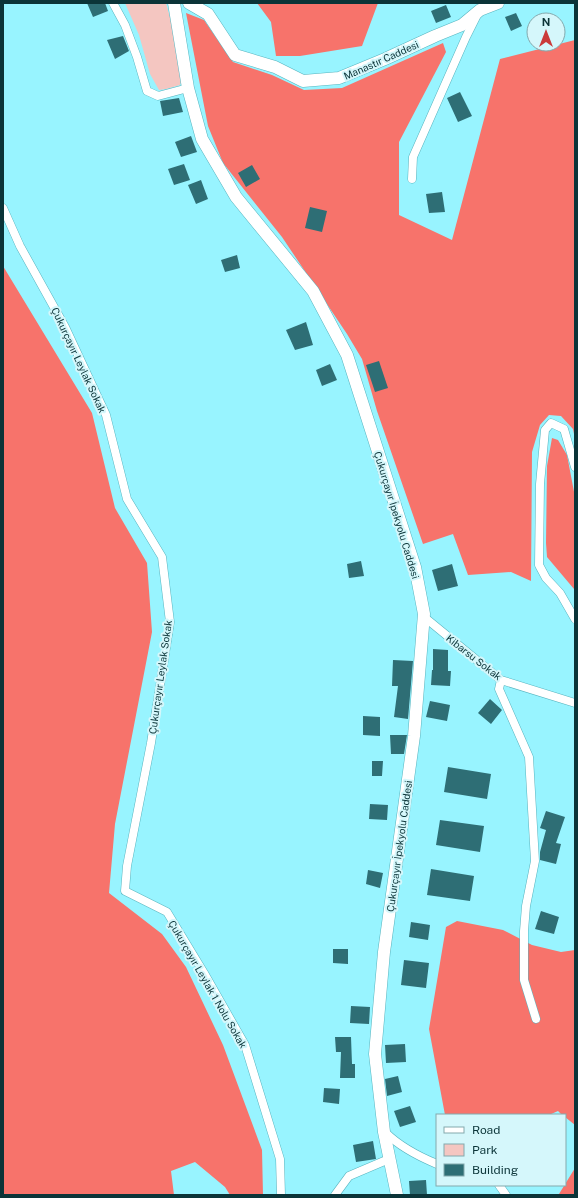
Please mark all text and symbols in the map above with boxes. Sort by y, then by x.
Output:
north arrow [526,12,566,52]
text: N [542,16,550,28]
street label: Manastır Caddesi [342,38,420,82]
street label: Çukurçayır Leylak Sokak [49,305,109,415]
street label: Çukurçayır İpekyolu Caddesi [372,450,422,580]
street label: Çukurçayır Leylak Sokak [146,619,174,735]
street label: Kibarsu Sokak [444,632,504,683]
street label: Çukurçayır İpekyolu Caddesi [384,780,414,912]
street label: Çukurçayır Leylak 1 Nolu Sokak [166,918,250,1050]
legend [436,1114,566,1186]
text: Road [472,1123,500,1137]
text: Park [472,1143,498,1157]
text: Building [472,1163,518,1177]

